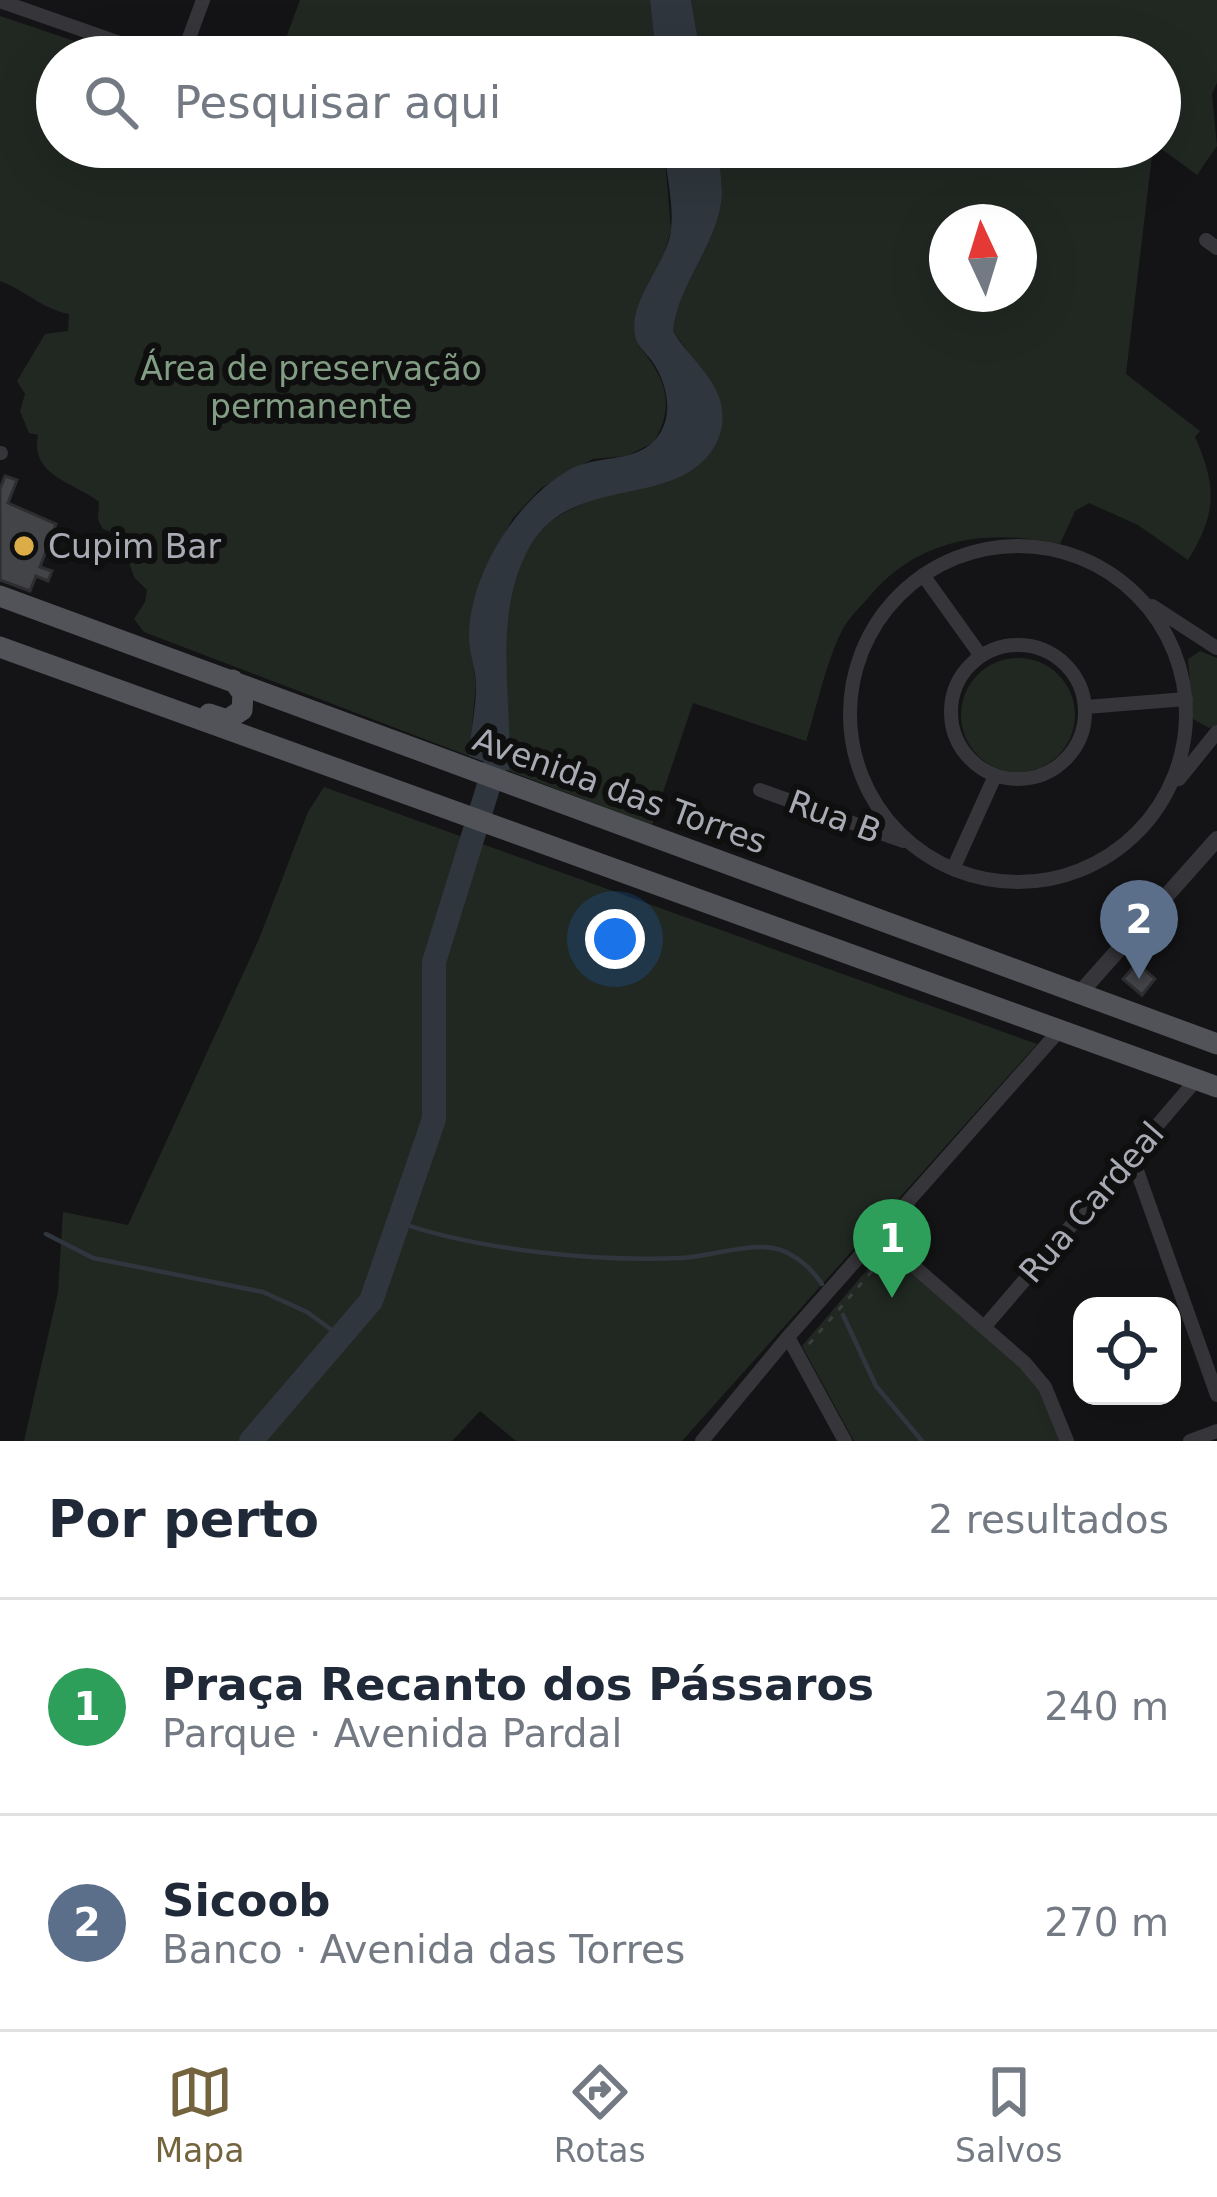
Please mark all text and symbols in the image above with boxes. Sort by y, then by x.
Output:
search box [36,36,1181,168]
icon: search [78,69,144,135]
text: Pesquisar aqui [174,76,501,129]
north arrow [929,204,1037,312]
park label: Área de preservação permanente [140,348,482,426]
place label: Cupim Bar [48,527,222,566]
marker: Cupim Bar [11,533,37,559]
street label: Avenida das Torres [468,719,772,862]
street label: Rua B [783,782,886,851]
pin: 2 [1100,880,1178,979]
your location [585,909,645,969]
street label: Rua Cardeal [1011,1114,1172,1291]
pin: 1 [853,1199,931,1298]
map controls [1073,1297,1181,1405]
button: locate [1073,1297,1181,1405]
text: Por perto [48,1490,319,1549]
text: 2 resultados [929,1497,1169,1542]
text: Praça Recanto dos Pássaros [162,1658,874,1711]
text: 1 [73,1684,101,1729]
text: 240 m [1044,1684,1169,1729]
text: Parque · Avenida Pardal [162,1711,622,1756]
text: Sicoob [162,1874,331,1927]
text: 2 [73,1900,101,1945]
text: 270 m [1044,1900,1169,1945]
text: Banco · Avenida das Torres [162,1927,685,1972]
tab: Mapa [155,2059,245,2170]
tab: Rotas [554,2059,646,2170]
tab: Salvos [955,2059,1062,2170]

